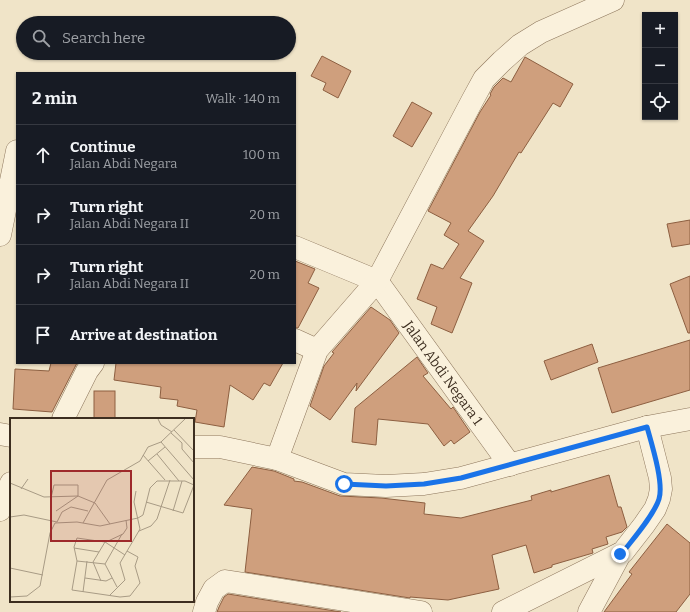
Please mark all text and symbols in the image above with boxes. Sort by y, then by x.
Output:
map controls [642,12,678,120]
button: + [642,12,678,48]
search box [16,16,296,60]
icon: search [30,27,52,49]
text: Search here [62,29,145,47]
button: − [642,48,678,84]
button: locate [642,84,678,120]
text: 2 min [32,88,77,109]
text: Walk · 140 m [205,91,280,106]
text: Continue [70,138,136,156]
icon: ahead [32,144,54,166]
text: 100 m [243,147,280,162]
text: Jalan Abdi Negara [70,156,177,171]
text: Turn right [70,198,143,216]
icon: right [32,204,54,226]
text: 20 m [250,207,280,222]
text: Jalan Abdi Negara II [70,216,189,231]
text: Turn right [70,258,143,276]
icon: right [32,264,54,286]
text: 20 m [250,267,280,282]
text: Jalan Abdi Negara II [70,276,189,291]
street label: Jalan Abdi Negara 1 [399,317,487,428]
icon: arrive [32,324,54,346]
text: Arrive at destination [70,326,217,344]
inset map [10,418,194,602]
route start [335,475,353,493]
route end [611,545,629,563]

